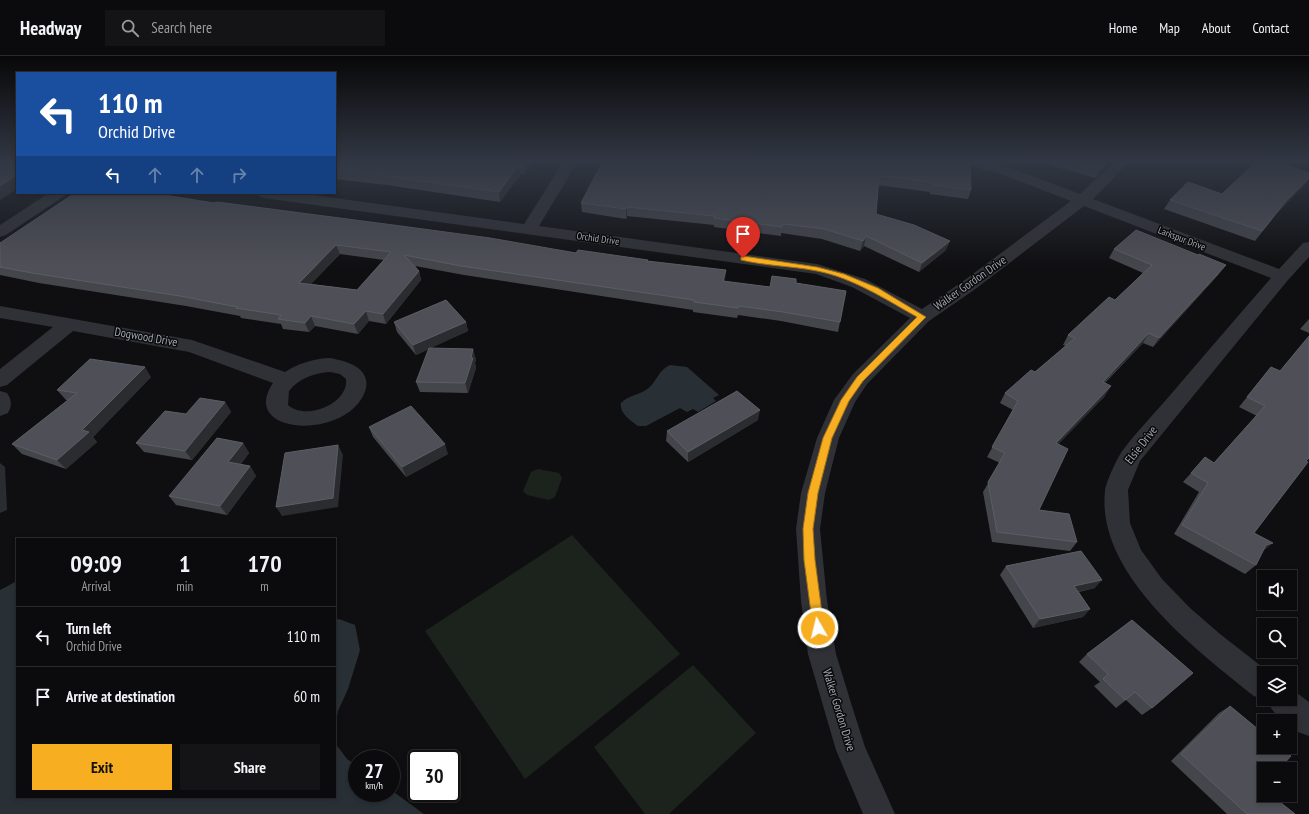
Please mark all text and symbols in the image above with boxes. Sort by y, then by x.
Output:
search box [105,10,385,46]
text: Headway [20,16,81,40]
icon: search [119,17,141,39]
text: Search here [151,18,212,37]
text: Home [1109,19,1137,37]
text: Map [1159,19,1180,37]
text: About [1202,19,1231,37]
text: Contact [1253,19,1289,37]
text: 110 m [98,84,162,121]
icon: left [32,88,84,140]
text: Orchid Drive [98,120,175,143]
icon: left [102,164,124,186]
icon: ahead [144,164,166,186]
icon: ahead [186,164,208,186]
icon: right [228,164,250,186]
pin [726,217,760,258]
icon: arrive [732,223,754,245]
street label: Larkspur Drive [1156,223,1207,253]
street label: Orchid Drive [576,229,620,248]
street label: Walker Gordon Drive [931,252,1009,313]
street label: Dogwood Drive [113,324,179,349]
street label: Elsie Drive [1121,423,1160,467]
text: 09:09 [70,548,122,579]
text: 1 [179,548,190,579]
text: 170 [247,548,282,579]
map controls [1257,570,1297,802]
button: sound [1257,570,1297,610]
text: Arrival [81,578,111,595]
text: min [176,578,193,595]
text: m [260,578,269,595]
position arrow [797,607,839,649]
button: search [1257,618,1297,658]
text: Turn left [66,619,111,638]
icon: left [32,626,54,648]
text: 110 m [287,627,320,646]
text: Orchid Drive [66,638,122,655]
button: layers [1257,666,1297,706]
street label: Walker Gordon Drive [820,667,859,753]
icon: arrive [32,686,54,708]
text: Arrive at destination [66,687,175,706]
text: 60 m [294,687,320,706]
button: + [1257,714,1297,754]
button: Exit [32,744,172,790]
button: Share [180,744,320,790]
speed limit sign: 30 [408,750,460,802]
text: 27 [364,758,384,784]
button: − [1257,762,1297,802]
text: km/h [365,779,383,792]

